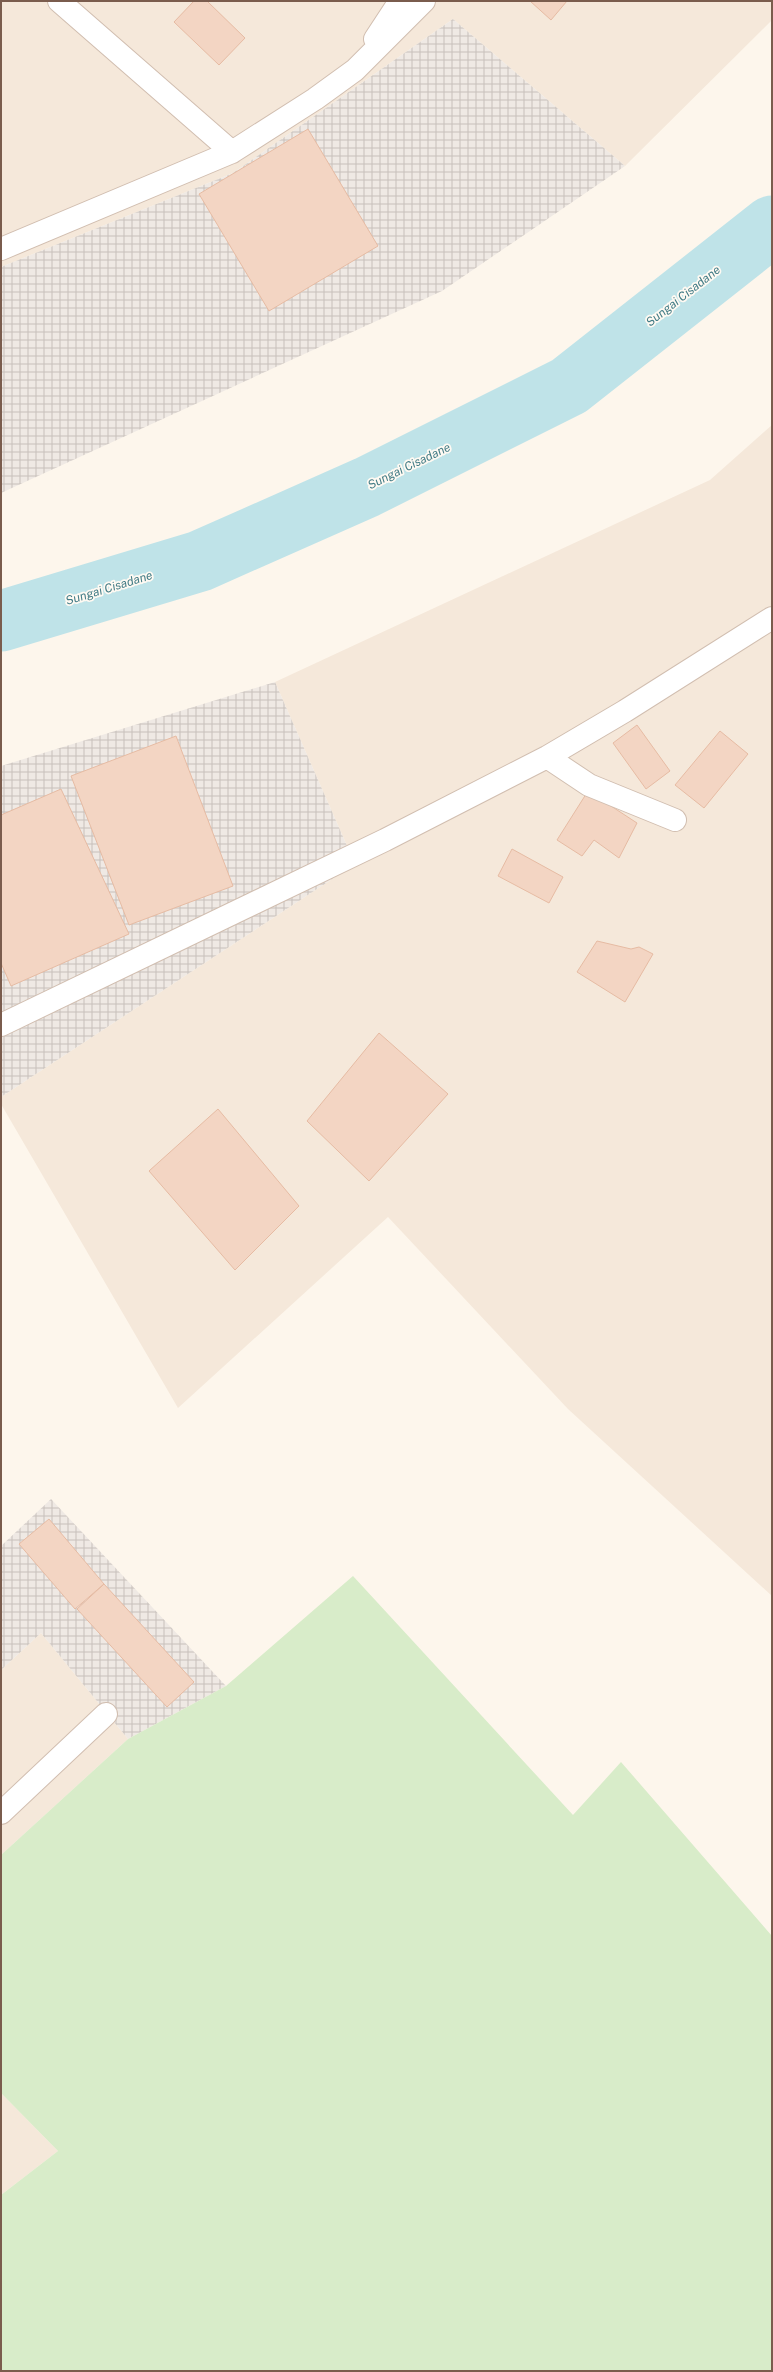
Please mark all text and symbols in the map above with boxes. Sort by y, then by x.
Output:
water label: Sungai Cisadane [643,262,723,329]
water label: Sungai Cisadane [365,440,453,492]
water label: Sungai Cisadane [64,568,155,608]

